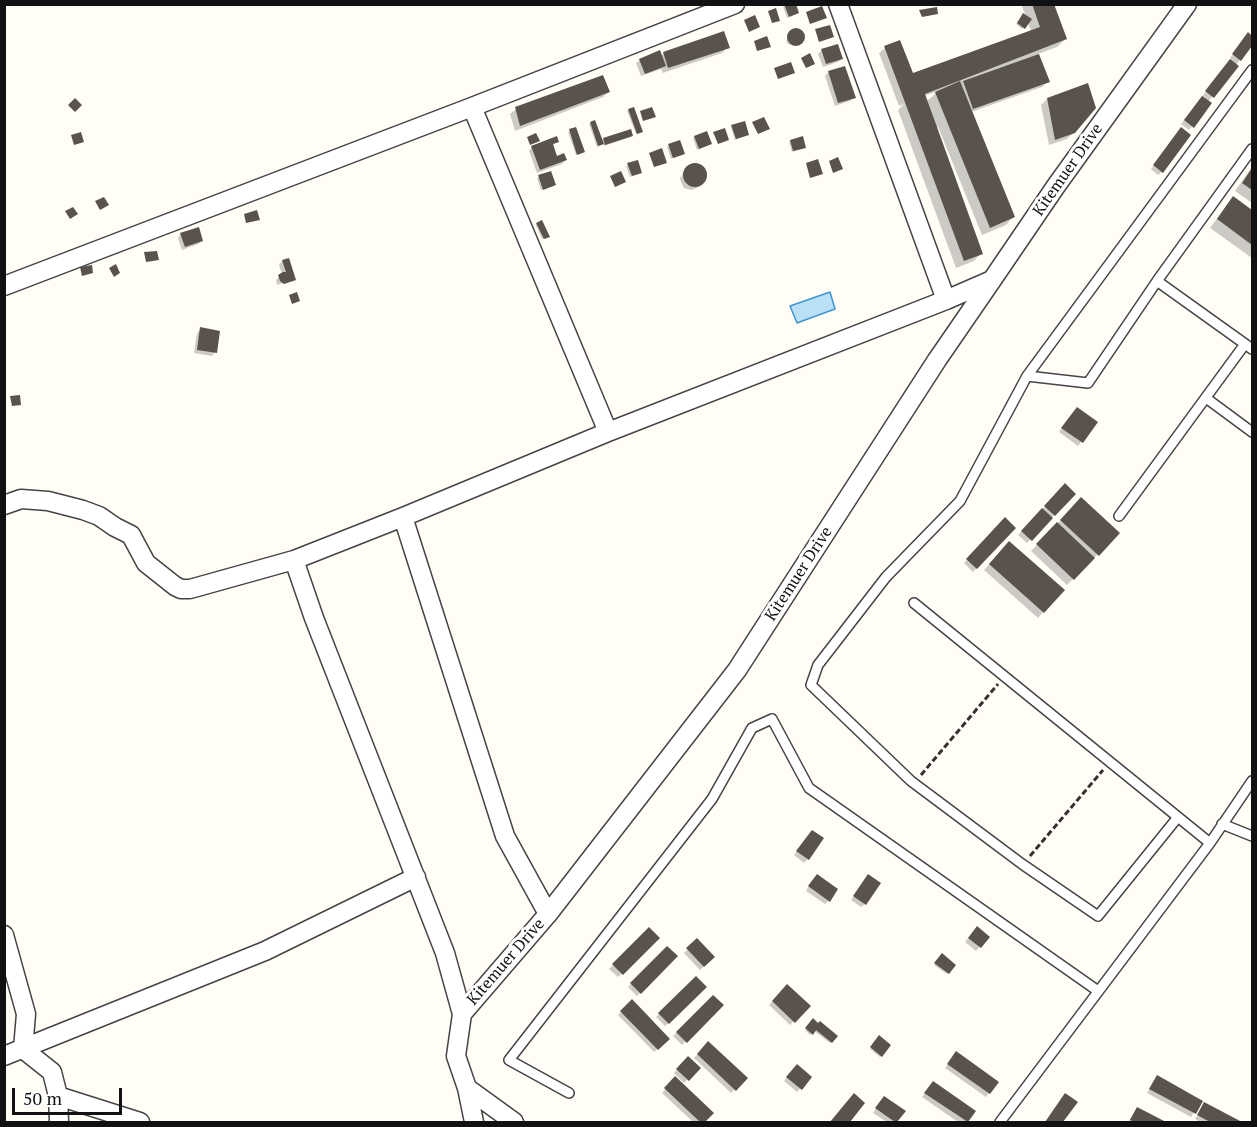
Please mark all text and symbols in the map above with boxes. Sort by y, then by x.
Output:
street label: Kitemuer Drive [1029,120,1107,220]
street label: Kitemuer Drive [761,523,837,625]
street label: Kitemuer Drive [463,915,549,1009]
scale bar [15,1076,124,1114]
text: 50 m [23,1086,62,1110]

